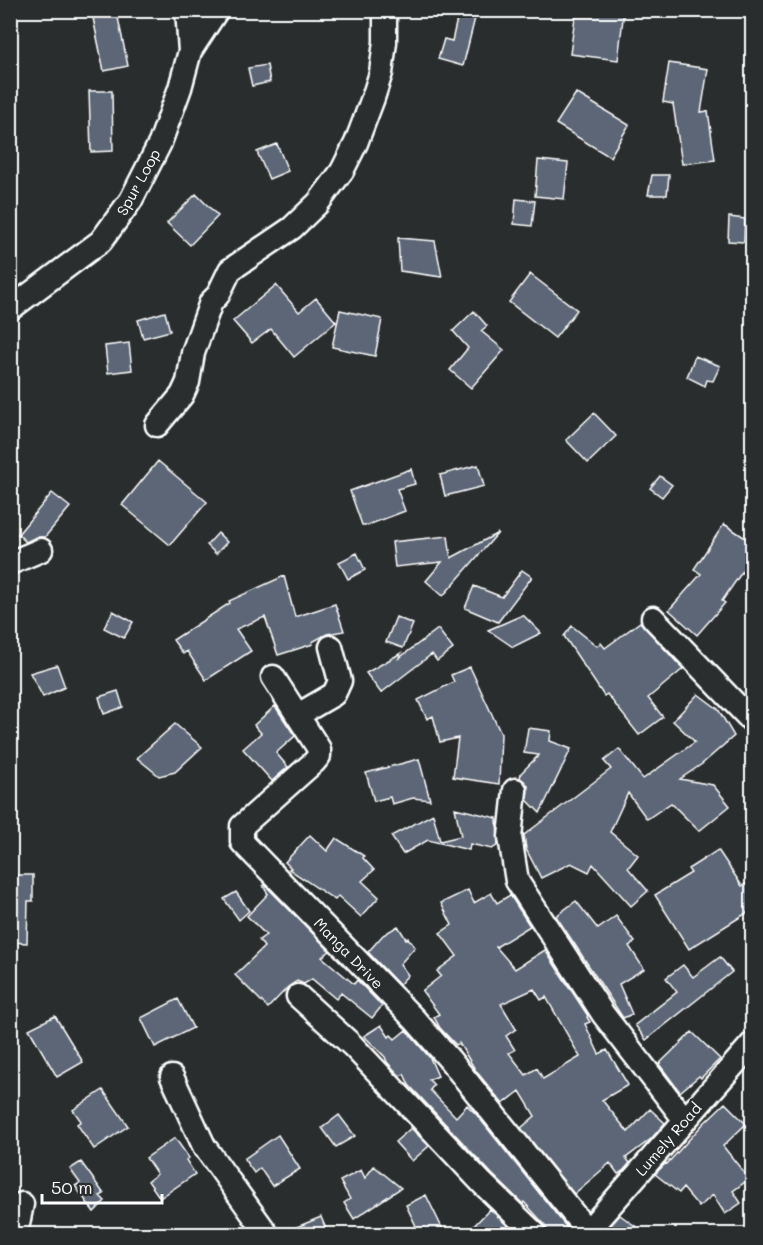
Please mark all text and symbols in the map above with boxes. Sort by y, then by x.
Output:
street label: Spur Loop [112,145,164,219]
street label: Manga Drive [310,913,388,993]
street label: Lumely Road [631,1098,705,1180]
scale bar [42,1167,162,1205]
text: 50 m [51,1175,93,1199]

